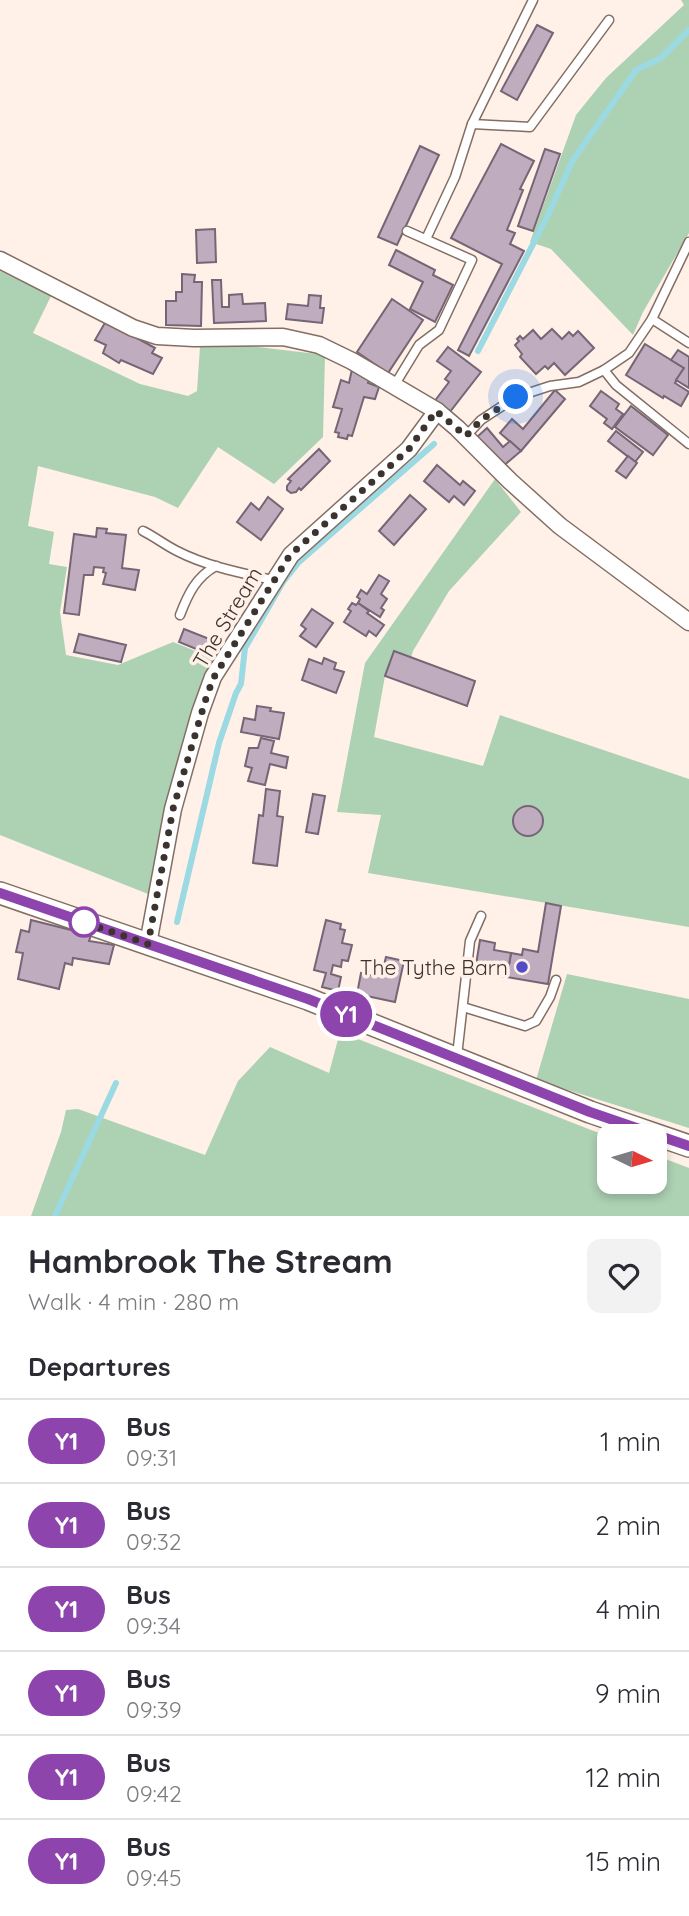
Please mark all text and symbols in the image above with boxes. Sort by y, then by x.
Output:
your location [498,379,533,414]
street label: The Stream [187,562,267,672]
unlabelled marker [69,907,99,937]
place label: The Tythe Barn [360,954,508,980]
marker: The Tythe Barn [514,959,530,975]
line badge: Y1 [314,991,378,1037]
text: Y1 [334,999,358,1029]
north arrow [597,1124,667,1194]
map controls [597,1124,667,1194]
button: heart [587,1239,661,1313]
text: Hambrook The Stream [28,1240,393,1281]
text: Walk · 4 min · 280 m [28,1287,239,1316]
text: Departures [28,1350,171,1383]
text: Bus [126,1410,171,1443]
text: 1 min [600,1425,661,1458]
text: Y1 [55,1426,78,1456]
text: 09:31 [126,1443,177,1472]
text: Bus [126,1494,171,1527]
text: 2 min [595,1509,661,1542]
text: Y1 [55,1510,78,1540]
text: 09:32 [126,1527,182,1556]
text: Bus [126,1578,171,1611]
text: 4 min [596,1593,661,1626]
text: Y1 [55,1594,78,1624]
text: 09:34 [126,1611,181,1640]
text: Bus [126,1662,171,1695]
text: 9 min [595,1677,661,1710]
text: Y1 [55,1678,78,1708]
text: 09:39 [126,1695,182,1724]
text: Bus [126,1746,171,1779]
text: 12 min [586,1761,661,1794]
text: Y1 [55,1762,78,1792]
text: 09:42 [126,1779,182,1808]
text: Bus [126,1830,171,1863]
text: 15 min [586,1845,661,1878]
text: Y1 [55,1846,78,1876]
text: 09:45 [126,1863,182,1892]

